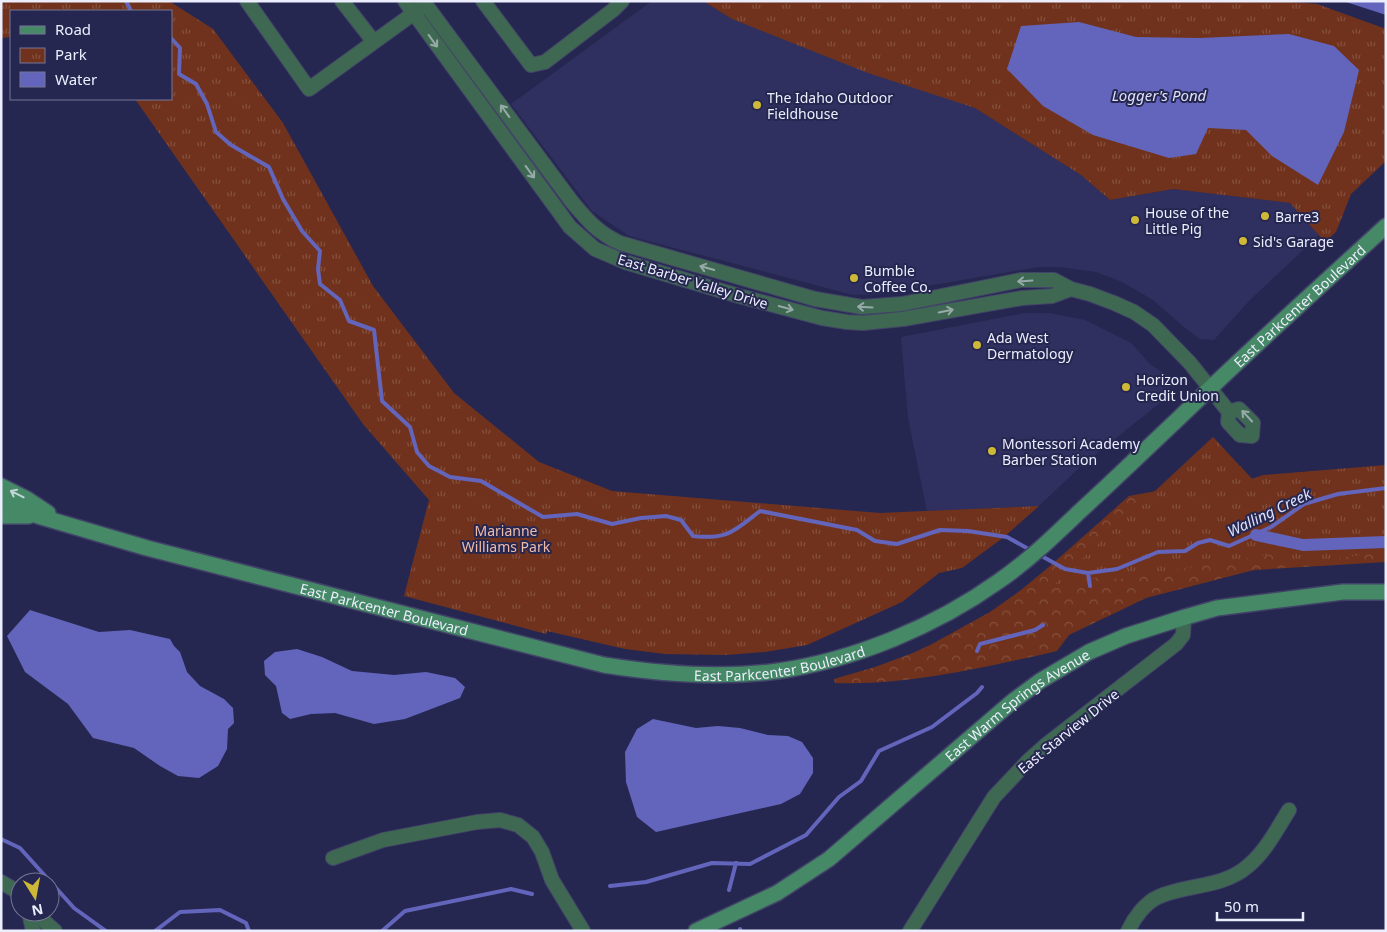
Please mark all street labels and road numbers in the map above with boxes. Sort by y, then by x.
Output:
street label: East Parkcenter Boulevard [1229,240,1369,371]
street label: East Barber Valley Drive [616,249,770,313]
street label: East Parkcenter Boulevard [298,578,470,639]
street label: East Parkcenter Boulevard [694,641,867,685]
street label: East Warm Springs Avenue [940,644,1093,765]
street label: East Starview Drive [1013,684,1123,778]

